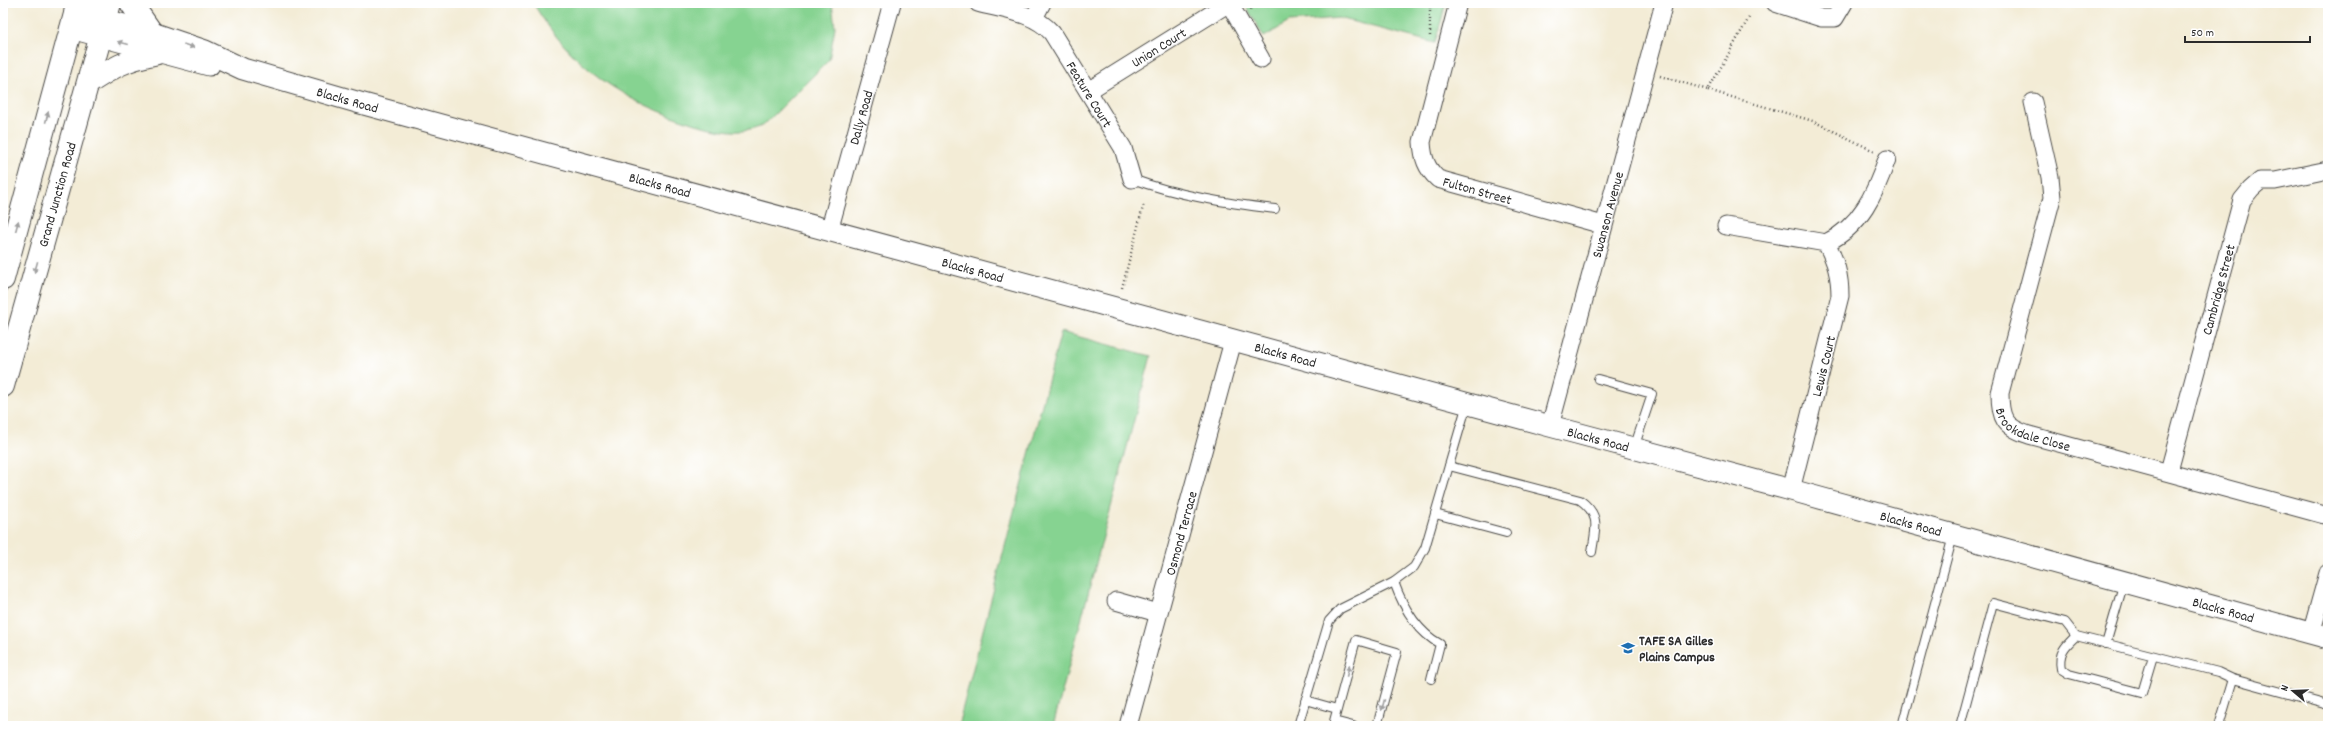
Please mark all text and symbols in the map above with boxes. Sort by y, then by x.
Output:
scale bar [2185,18,2310,44]
street label: Union Court [1128,24,1191,73]
text: 50 m [2191,25,2214,42]
one-way arrow [117,40,129,46]
one-way arrow [183,43,195,49]
street label: Feature Court [1060,58,1116,132]
street label: Blacks Road [314,83,380,119]
street label: Dally Road [845,88,879,147]
one-way arrow [44,110,50,123]
street label: Grand Junction Road [34,140,83,250]
street label: Blacks Road [627,168,693,204]
street label: Swanson Avenue [1588,170,1630,260]
street label: Fulton Street [1440,173,1514,211]
one-way arrow [14,220,20,232]
street label: Cambridge Street [2198,242,2242,338]
street label: Blacks Road [939,253,1006,289]
one-way arrow [33,260,39,273]
street label: Lewis Court [1808,334,1842,399]
street label: Blacks Road [1252,338,1318,374]
street label: Brookdale Close [1989,406,2072,458]
street label: Blacks Road [1565,423,1631,459]
street label: Osmond Terrace [1162,489,1204,578]
street label: Blacks Road [1877,507,1944,543]
street label: Blacks Road [2190,593,2256,629]
place label: TAFE SA Gilles Plains Campus [1639,632,1715,668]
school or university icon: TAFE SA Gilles Plains Campus [1620,640,1636,656]
one-way arrow [1345,665,1351,678]
north arrow [2273,671,2313,711]
text: N [2277,683,2294,694]
one-way arrow [1379,699,1385,712]

